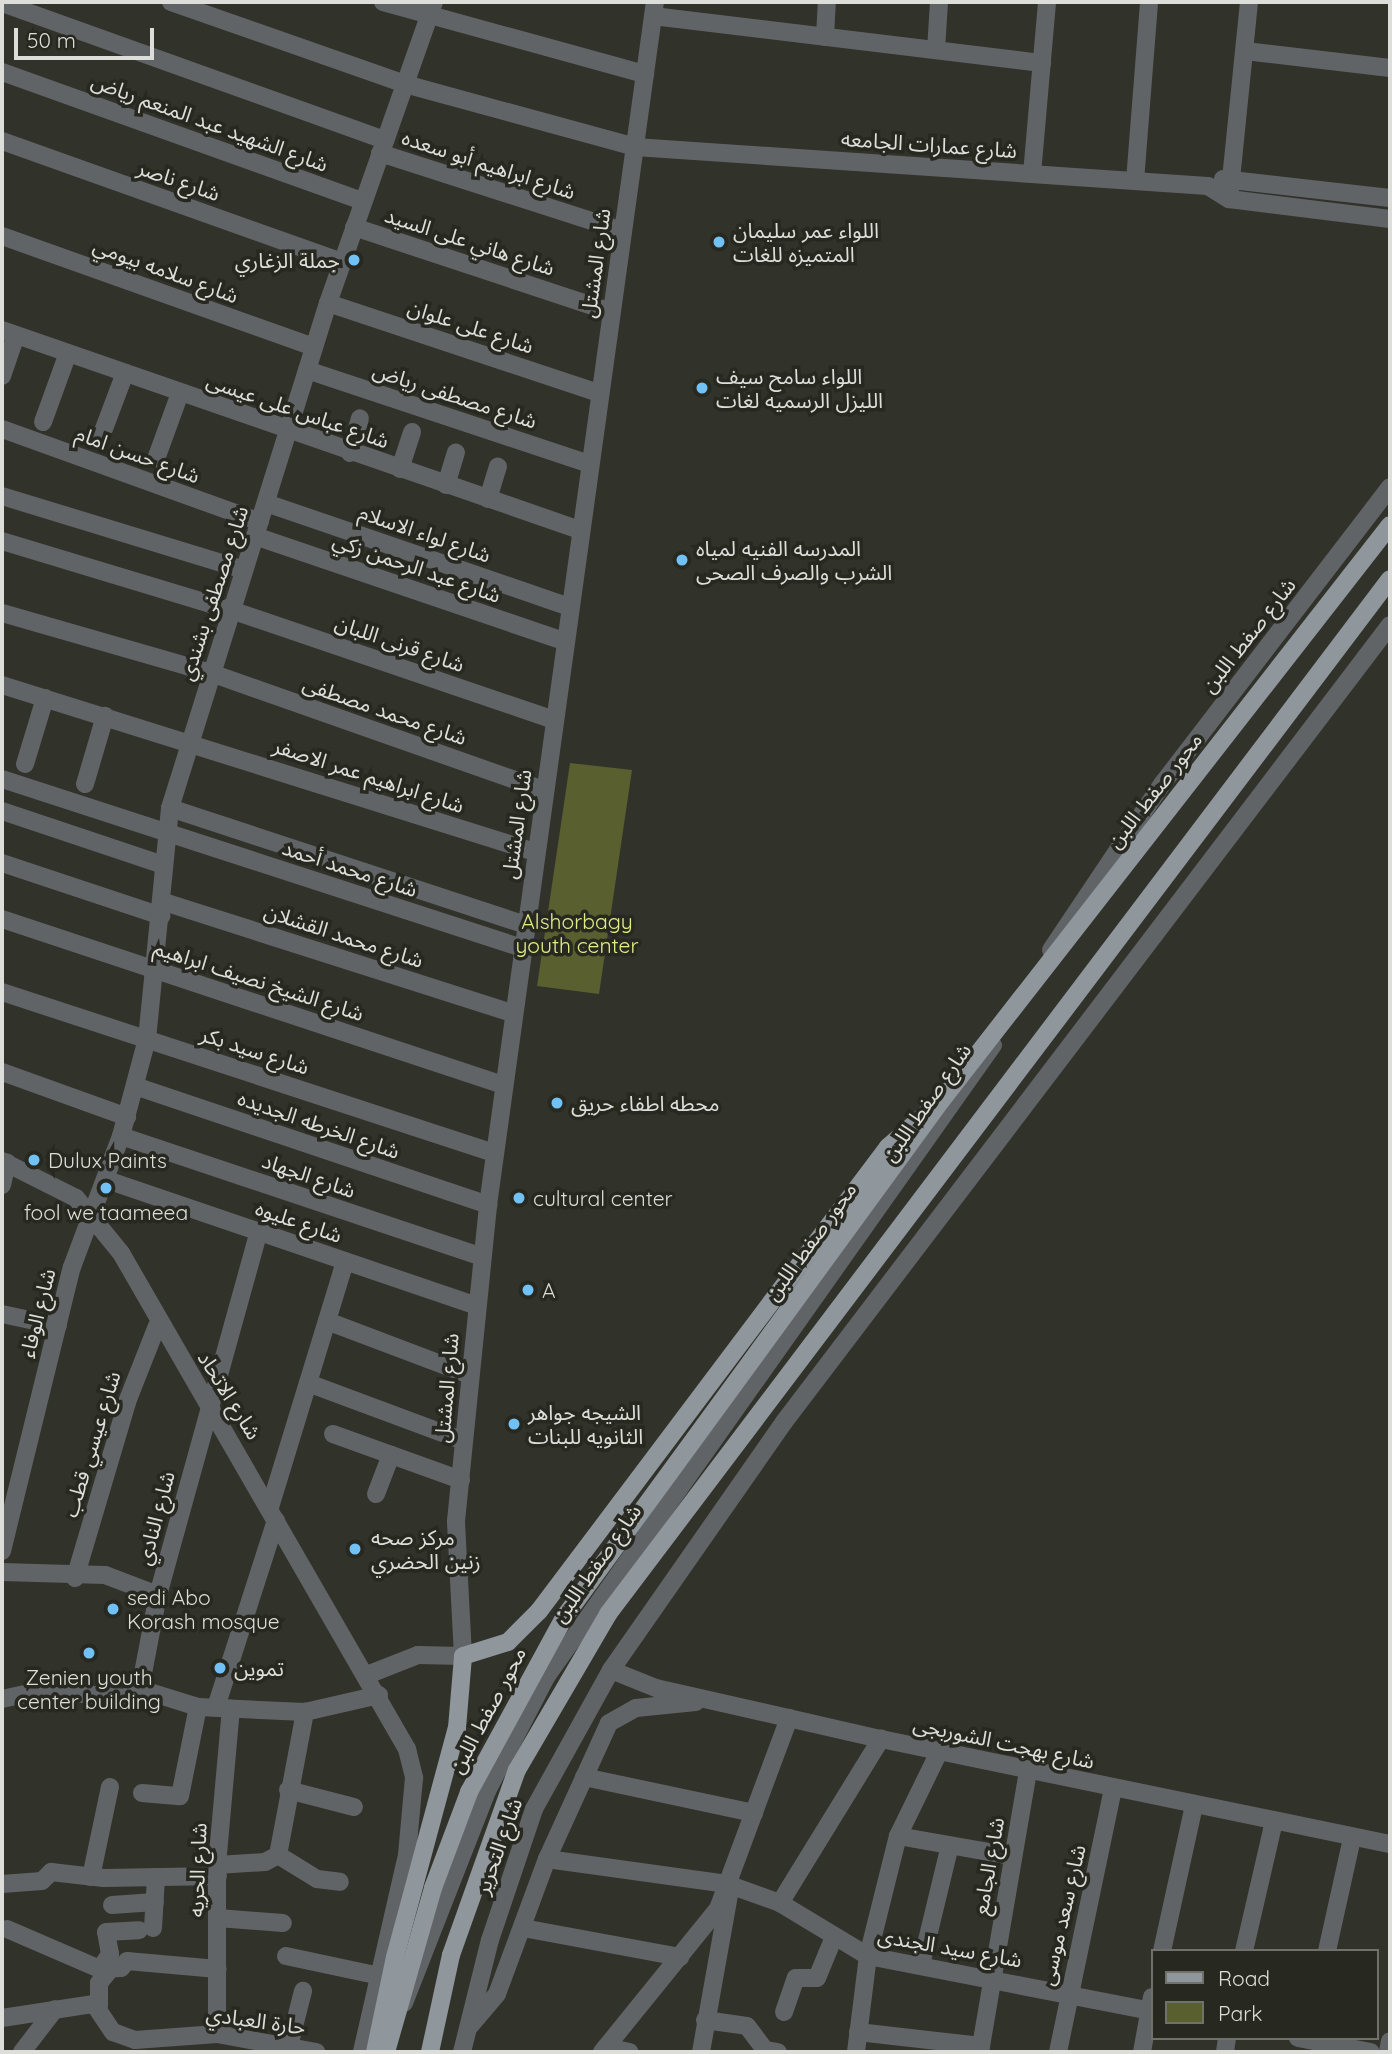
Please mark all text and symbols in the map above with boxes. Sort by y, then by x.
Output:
scale bar [18,14,158,58]
text: 50 m [27,27,76,53]
street label: شارع الشهيد عبد المنعم رياض [88,67,332,177]
street label: شارع ابراهيم أبو سعده [399,124,579,204]
street label: شارع عمارات الجامعه [840,125,1018,163]
street label: شارع ناصر [134,154,224,206]
street label: شارع هاني على السيد [382,202,558,280]
street label: شارع المشتل [575,207,615,319]
place label: اللواء عمر سليمان المتميزه للغات [733,217,879,267]
street label: شارع سلامه بيومي [90,232,242,308]
marker: اللواء عمر سليمان المتميزه للغات [711,234,727,250]
place label: جملة الزغاري [235,247,340,273]
marker: جملة الزغاري [346,252,362,268]
street label: شارع على علوان [405,294,537,358]
street label: شارع مصطفى رياض [370,357,540,433]
place label: اللواء سامح سيف الليزل الرسميه لغات [716,363,883,413]
street label: شارع عباس على عيسى [203,367,393,453]
marker: اللواء سامح سيف الليزل الرسميه لغات [694,380,710,396]
street label: شارع حسن امام [72,420,204,488]
street label: شارع لواء الاسلام [356,499,494,567]
street label: شارع مصطفى بشندي [173,503,253,683]
street label: شارع عبد الرحمن زكي [330,526,504,608]
place label: المدرسه الفنيه لمياه الشرب والصرف الصحى [696,535,892,585]
marker: المدرسه الفنيه لمياه الشرب والصرف الصحى [674,552,690,568]
street label: شارع صفط اللبن [1195,573,1301,697]
street label: شارع قرنى اللبان [332,609,468,677]
street label: شارع محمد مصطفى [300,670,470,750]
street label: محور صفط اللبن [1101,727,1207,853]
street label: شارع ابراهيم عمر الاصفر [270,732,468,818]
street label: شارع المشتل [496,768,536,880]
street label: شارع محمد أحمد [279,834,421,902]
street label: شارع محمد القشلان [261,897,427,973]
park label: Alshorbagy youth center [515,908,639,958]
street label: شارع الشيخ نصيف ابراهيم [151,934,367,1026]
street label: شارع سيد بكر [198,1021,312,1079]
street label: شارع صفط اللبن [876,1038,976,1166]
street label: شارع الخرطه الجديده [235,1085,403,1163]
place label: محطه اطفاء حريق [571,1090,720,1116]
marker: محطه اطفاء حريق [549,1095,565,1111]
place label: Dulux Paints [48,1147,167,1173]
street label: شارع الجهاد [259,1147,359,1203]
marker: Dulux Paints [26,1152,42,1168]
street label: محور صفط اللبن [759,1177,861,1305]
marker: fool we taameea [98,1180,114,1196]
place label: cultural center [533,1185,673,1211]
marker: cultural center [511,1190,527,1206]
street label: شارع عليوه [252,1194,346,1248]
place label: fool we taameea [24,1199,188,1225]
street label: شارع الوفاء [14,1266,60,1360]
place label: A [542,1277,556,1303]
marker: A [520,1282,536,1298]
street label: شارع المشتل [429,1332,463,1444]
street label: شارع الاتحاد [193,1346,267,1444]
street label: شارع عيسي قطب [57,1368,125,1520]
place label: الشيجه جواهر الثانويه للبنات [528,1399,643,1449]
marker: الشيجه جواهر الثانويه للبنات [506,1416,522,1432]
street label: شارع النادي [130,1468,180,1568]
street label: شارع صفط اللبن [546,1499,646,1627]
place label: مركز صحه زنين الحضري [371,1524,481,1574]
marker: مركز صحه زنين الحضري [345,1539,365,1559]
place label: sedi Abo Korash mosque [127,1584,280,1634]
marker: sedi Abo Korash mosque [105,1601,121,1617]
street label: محور صفط اللبن [443,1642,531,1778]
marker: Zenien youth center building [81,1645,97,1661]
place label: تموين [234,1655,284,1681]
marker: تموين [212,1660,228,1676]
place label: Zenien youth center building [17,1664,161,1714]
street label: شارع بهجت الشوربجى [911,1710,1097,1774]
street label: شارع التحرير [469,1794,527,1898]
street label: شارع الجامع [967,1815,1009,1917]
street label: شارع الحريه [183,1822,211,1918]
street label: شارع سعد موسى [1034,1842,1090,1988]
street label: شارع سيد الجندى [876,1922,1024,1972]
legend [1150,1949,1378,2040]
text: Road [1218,1965,1270,1991]
text: Park [1218,2000,1262,2026]
street label: حارة العبادي [205,2001,307,2039]

